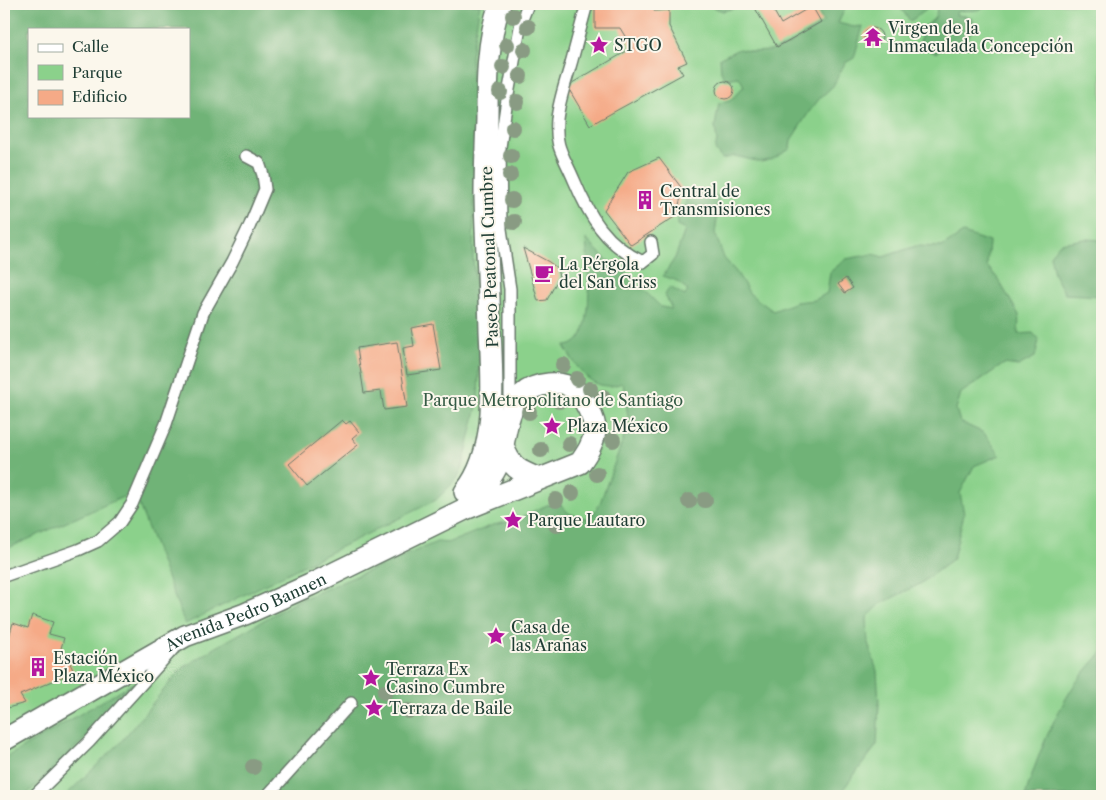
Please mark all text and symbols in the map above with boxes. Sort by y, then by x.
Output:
place label: Virgen de la Inmaculada Concepción [887,18,1074,56]
temple icon: Virgen de la Inmaculada Concepción [862,26,884,48]
legend [28,28,190,118]
place icon: STGO [588,34,610,56]
place label: STGO [614,35,662,55]
text: Calle [72,37,109,56]
text: Parque [72,63,122,82]
text: Edificio [72,87,127,106]
street label: Paseo Peatonal Cumbre [476,166,502,348]
place label: Central de Transmisiones [660,181,770,219]
building icon: Central de Transmisiones [634,189,656,211]
place label: La Pérgola del San Criss [559,254,657,292]
cafe icon: La Pérgola del San Criss [533,262,555,284]
park label: Parque Metropolitano de Santiago [423,390,683,410]
place icon: Plaza México [541,415,563,437]
place label: Plaza México [567,416,668,436]
place icon: Parque Lautaro [502,509,524,531]
place label: Parque Lautaro [528,510,645,530]
street label: Avenida Pedro Bannen [161,569,330,656]
place label: Casa de las Arañas [511,617,587,655]
place icon: Casa de las Arañas [485,625,507,647]
place label: Estación Plaza México [53,648,154,686]
building icon: Estación Plaza México [27,656,49,678]
place label: Terraza Ex Casino Cumbre [386,659,505,697]
place icon: Terraza Ex Casino Cumbre [360,667,382,689]
place icon: Terraza de Baile [363,697,385,719]
place label: Terraza de Baile [389,698,512,718]

